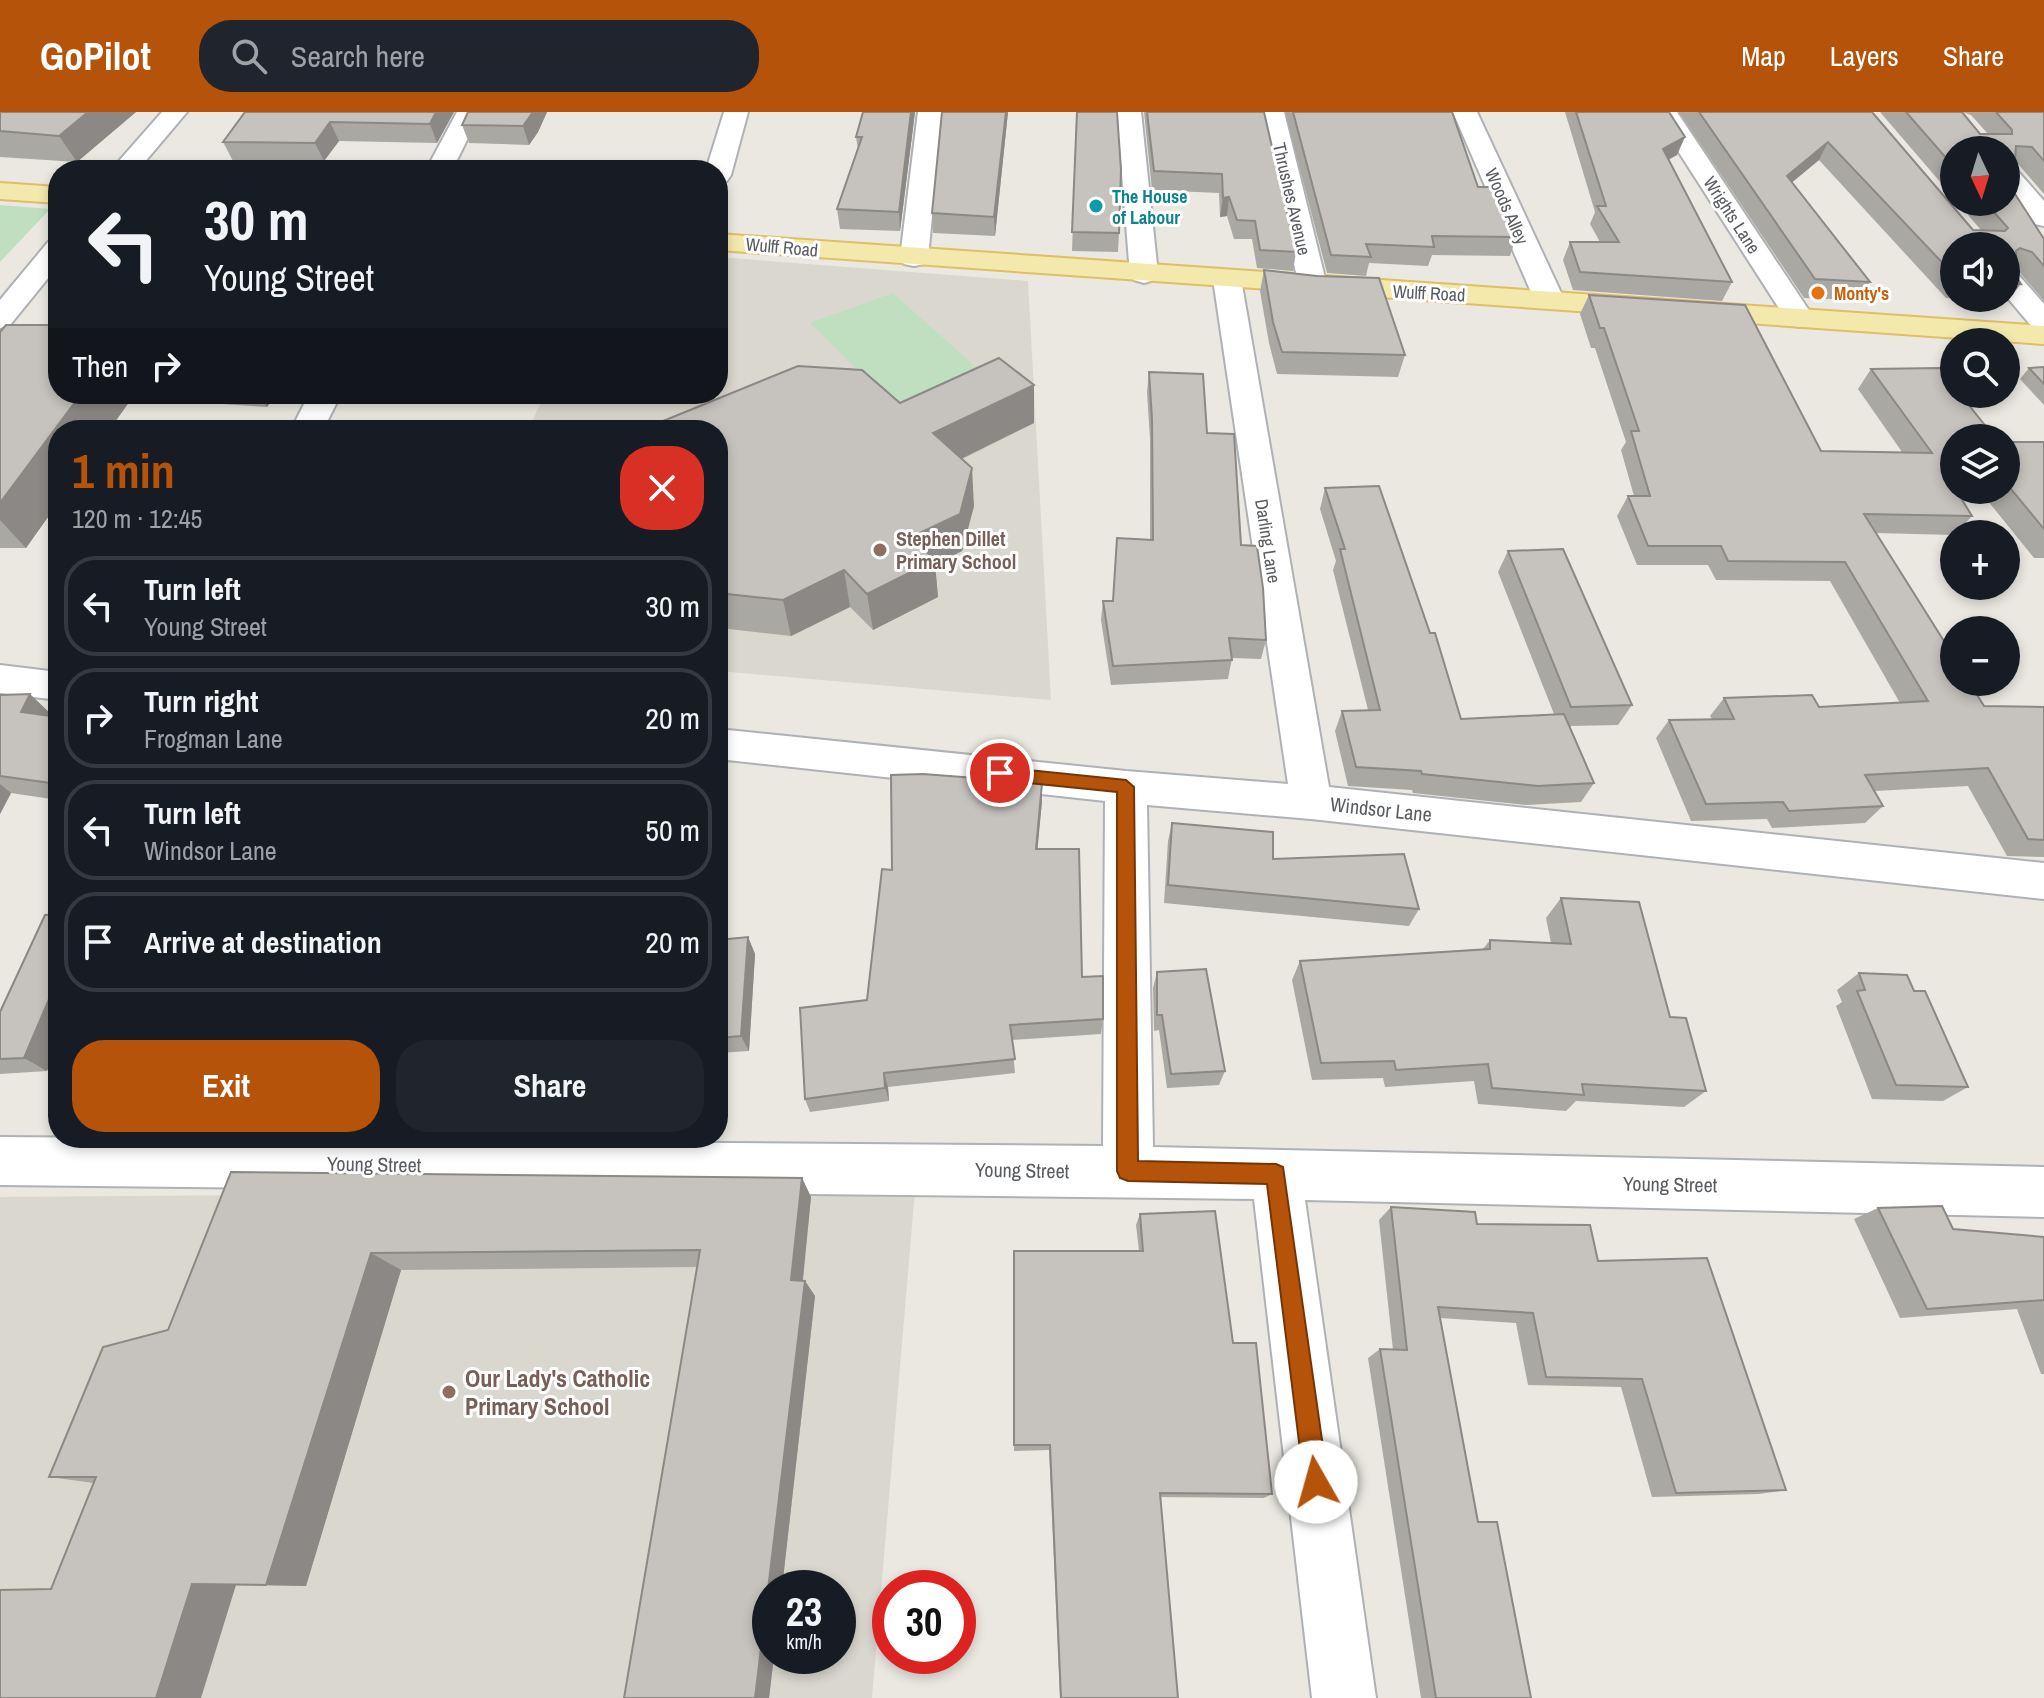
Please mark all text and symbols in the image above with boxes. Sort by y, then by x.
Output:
search box [199,20,759,92]
text: GoPilot [40,31,151,82]
icon: search [227,34,271,78]
text: Search here [291,36,425,76]
text: Map [1741,37,1786,75]
text: Layers [1830,37,1899,75]
text: Share [1943,37,2004,75]
north arrow [1940,136,2020,216]
map controls [1940,136,2020,696]
street label: Thrushes Avenue [1267,140,1317,258]
street label: Woods Alley [1479,164,1535,249]
street label: Wrights Lane [1698,171,1766,259]
text: 30 m [204,182,309,257]
place label: The House of Labour [1112,184,1187,230]
icon: left [72,192,176,296]
marker: The House of Labour [1087,197,1105,215]
street label: Wulff Road [745,231,819,263]
button: sound [1940,232,2020,312]
text: Young Street [204,254,374,302]
street label: Wulff Road [1392,279,1466,307]
place label: Monty's [1834,281,1889,306]
marker: Monty's [1809,284,1827,302]
button: search [1940,328,2020,408]
icon: right [144,344,188,388]
text: Then [72,346,128,386]
button: layers [1940,424,2020,504]
text: 1 min [72,438,175,503]
button: close [620,446,704,530]
street label: Darling Lane [1249,497,1287,585]
text: 120 m · 12:45 [72,501,202,536]
button: + [1940,520,2020,600]
place label: Stephen Dillet Primary School [896,525,1016,575]
marker: Stephen Dillet Primary School [871,541,889,559]
text: Turn left [144,569,241,609]
icon: left [76,584,120,628]
text: 30 m [645,586,700,626]
text: Young Street [144,609,267,644]
button: − [1940,616,2020,696]
text: Turn right [144,681,258,721]
icon: right [76,696,120,740]
text: 20 m [645,698,700,738]
text: Frogman Lane [144,721,283,756]
pin [966,739,1034,807]
icon: arrive [978,751,1022,795]
street label: Windsor Lane [1329,790,1433,828]
text: Turn left [144,793,241,833]
icon: left [76,808,120,852]
text: 50 m [645,810,700,850]
text: Windsor Lane [144,833,277,868]
icon: arrive [76,920,120,964]
text: Arrive at destination [144,922,382,962]
text: 20 m [645,922,700,962]
button: Exit [72,1040,380,1132]
button: Share [396,1040,704,1132]
street label: Young Street [327,1150,422,1178]
street label: Young Street [975,1156,1070,1184]
street label: Young Street [1623,1170,1718,1198]
place label: Our Lady's Catholic Primary School [465,1362,650,1422]
marker: Our Lady's Catholic Primary School [440,1383,458,1401]
position arrow [1274,1440,1358,1524]
speed limit sign: 30 [872,1570,976,1674]
text: 23 [786,1585,822,1638]
text: km/h [786,1628,822,1655]

